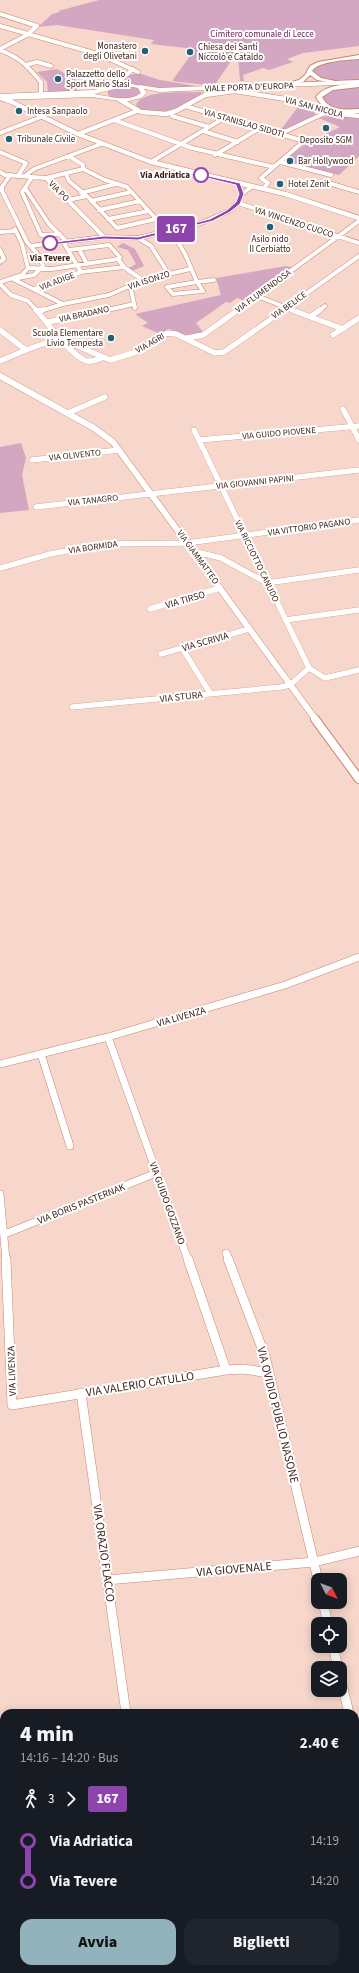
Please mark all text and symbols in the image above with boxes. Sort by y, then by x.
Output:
park label: Cimitero comunale di Lecce [210,28,314,41]
place label: Monastero degli Olivetani [83,40,137,63]
place label: Chiesa dei Santi Niccolò e Cataldo [198,41,263,64]
marker: Monastero degli Olivetani [140,46,150,56]
marker: Chiesa dei Santi Niccolò e Cataldo [185,47,195,57]
place label: Palazzetto dello Sport Mario Stasi [66,68,130,91]
marker: Palazzetto dello Sport Mario Stasi [53,74,63,84]
street label: VIALE PORTA D'EUROPA [204,79,294,96]
street label: VIA SAN NICOLA [284,94,344,121]
place label: Intesa Sanpaolo [27,105,88,118]
marker: Intesa Sanpaolo [14,106,24,116]
street label: VIA STANISLAO SIDOTI [202,106,286,141]
marker: Deposito SGM [321,123,331,133]
place label: Tribunale Civile [17,133,76,146]
marker: Tribunale Civile [4,134,14,144]
place label: Deposito SGM [300,134,352,147]
place label: Bar Hollywood [298,155,353,168]
marker: Bar Hollywood [285,156,295,166]
marker: Via Adriatica [193,167,209,183]
place label: Via Adriatica [139,169,190,182]
street label: VIA PO [45,178,72,205]
place label: Hotel Zenit [288,178,329,191]
marker: Hotel Zenit [275,179,285,189]
street label: VIA VINCENZO CUOCO [253,204,335,241]
line badge: 167 [153,216,199,242]
text: 167 [165,219,187,239]
marker: Asilo nido Il Cerbiatto [265,222,275,232]
place label: Asilo nido Il Cerbiatto [249,233,291,256]
marker: Via Tevere [42,235,58,251]
place label: Via Tevere [29,252,71,265]
street label: VIA FLUMENDOSA [233,267,294,316]
street label: VIA ISONZO [127,268,172,293]
street label: VIA ADIGE [38,269,77,294]
street label: VIA BELICE [269,288,310,322]
street label: VIA BRADANO [58,303,110,326]
place label: Scuola Elementare Livio Tempesta [32,327,104,350]
street label: VIA AGRI [133,330,167,357]
marker: Scuola Elementare Livio Tempesta [106,333,116,343]
street label: VIA GUIDO PIOVENE [242,424,317,443]
street label: VIA OLIVENTO [48,446,102,465]
street label: VIA GIOVANNI PAPINI [216,472,294,493]
street label: VIA TANAGRO [67,491,119,510]
street label: VIA VITTORIO PAGANO [267,515,351,540]
street label: VIA RICCIOTTO CANUDO [231,518,282,604]
street label: VIA GIAMMATTEO [173,527,222,587]
street label: VIA BORMIDA [68,538,119,557]
street label: VIA TIRSO [164,588,207,612]
street label: VIA SCRIVIA [180,628,231,655]
street label: VIA STURA [159,688,204,706]
street label: VIA LIVENZA [155,1003,208,1031]
street label: VIA GUIDO GOZZANO [146,1160,189,1247]
street label: VIA BORIS PASTERNAK [36,1180,127,1228]
street label: VIA LIVENZA [4,1345,20,1396]
street label: VIA OVIDIO PUBLIO NASONE [252,1345,303,1485]
street label: VIA VALERIO CATULLO [85,1368,196,1401]
street label: VIA ORAZIO FLACCO [88,1503,119,1603]
street label: VIA GIOVENALE [196,1558,272,1581]
north arrow [311,1573,347,1609]
map controls [311,1573,347,1697]
button: locate [311,1617,347,1653]
button: layers [311,1661,347,1697]
text: 4 min [20,1718,74,1750]
text: 2.40 € [300,1733,339,1754]
text: 14:16 – 14:20 · Bus [20,1749,118,1767]
icon: walk [20,1788,42,1810]
icon: forward [60,1788,82,1810]
text: 167 [96,1789,119,1809]
text: 3 [48,1790,54,1808]
text: Via Adriatica [50,1831,133,1852]
text: 14:19 [310,1832,339,1850]
text: Via Tevere [50,1871,117,1892]
text: 14:20 [310,1872,339,1890]
button: Avvia [20,1919,176,1965]
button: Biglietti [184,1919,339,1965]

